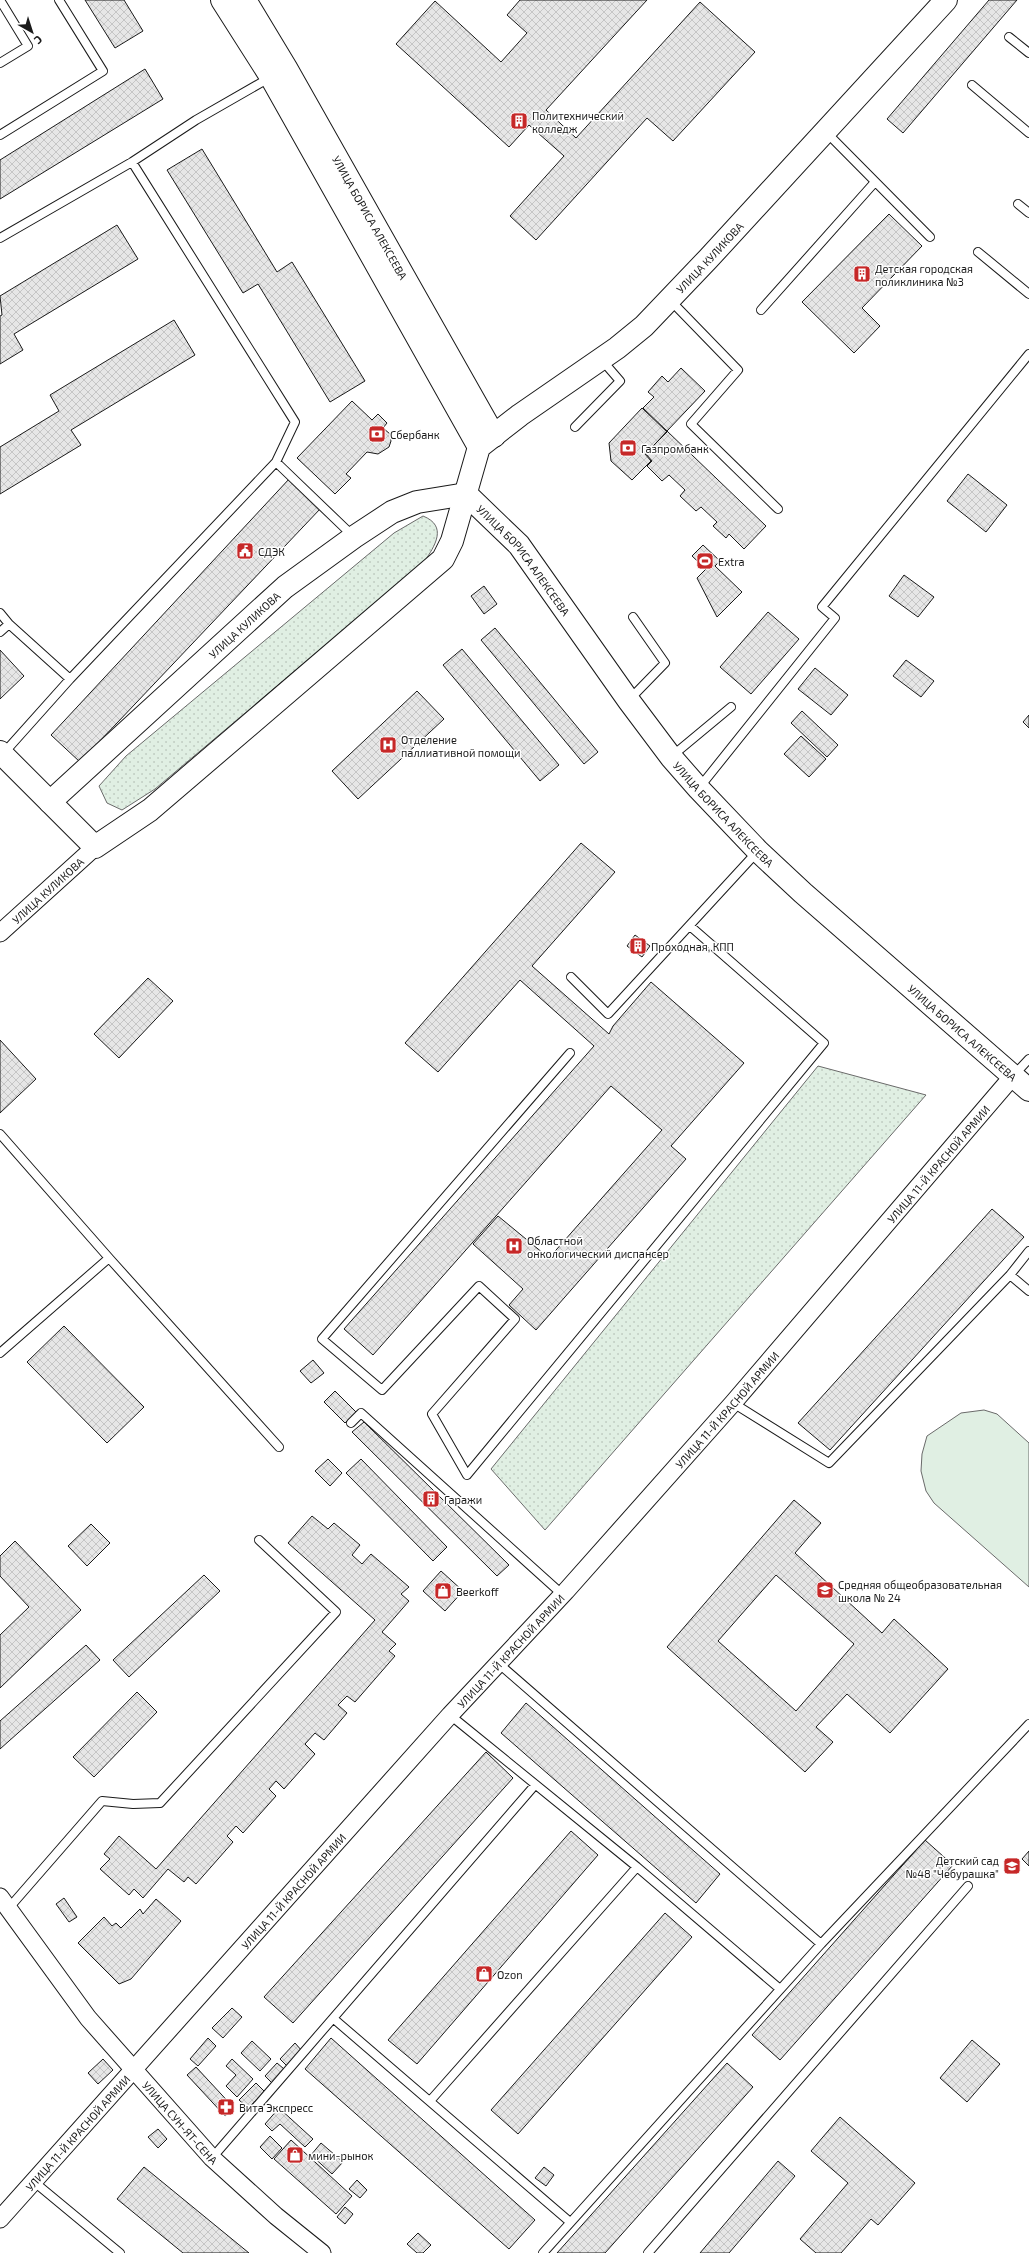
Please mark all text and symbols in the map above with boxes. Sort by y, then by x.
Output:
north arrow [12,12,52,52]
text: С [32,33,45,48]
place label: Политехнический колледж [532,109,624,135]
building icon: Политехнический колледж [509,111,529,131]
street label: УЛИЦА БОРИСА АЛЕКСЕЕВА [330,153,411,282]
street label: УЛИЦА КУЛИКОВА [673,219,746,295]
place label: Детская городская поликлиника №3 [875,262,973,288]
building icon: Детская городская поликлиника №3 [852,264,872,284]
bank icon: Сбербанк [367,424,387,444]
place label: Сбербанк [390,428,440,441]
bank icon: Газпромбанк [618,438,638,458]
place label: Газпромбанк [641,442,709,455]
street label: УЛИЦА БОРИСА АЛЕКСЕЕВА [474,502,573,618]
public building icon: СДЭК [235,541,255,561]
place label: СДЭК [258,545,285,558]
sports icon: Extra [695,551,715,571]
place label: Extra [718,555,745,568]
street label: УЛИЦА КУЛИКОВА [206,588,283,660]
place label: Отделение паллиативной помощи [401,733,521,759]
hospital icon: Отделение паллиативной помощи [378,735,398,755]
street label: УЛИЦА БОРИСА АЛЕКСЕЕВА [671,758,777,869]
street label: УЛИЦА КУЛИКОВА [9,854,86,926]
building icon: Проходная, КПП [628,936,648,956]
place label: Проходная, КПП [651,940,734,953]
street label: УЛИЦА БОРИСА АЛЕКСЕЕВА [906,981,1020,1083]
street label: УЛИЦА 11-Й КРАСНОЙ АРМИИ [884,1102,992,1225]
place label: Областной онкологический диспансер [527,1234,669,1260]
hospital icon: Областной онкологический диспансер [504,1236,524,1256]
street label: УЛИЦА 11-Й КРАСНОЙ АРМИИ [672,1348,781,1470]
building icon: Гаражи [421,1489,441,1509]
place label: Гаражи [444,1493,482,1506]
place label: Средняя общеобразовательная школа № 24 [838,1578,1002,1604]
school or university icon: Средняя общеобразовательная школа № 24 [815,1580,835,1600]
shop icon: Beerkoff [433,1581,453,1601]
place label: Beerkoff [456,1585,499,1598]
street label: УЛИЦА 11-Й КРАСНОЙ АРМИИ [454,1591,566,1710]
street label: УЛИЦА 11-Й КРАСНОЙ АРМИИ [238,1830,348,1951]
place label: Детский сад №48 "Чебурашка" [906,1854,1000,1881]
school or university icon: Детский сад №48 "Чебурашка" [1002,1856,1022,1876]
shop icon: Ozon [474,1964,494,1984]
place label: Ozon [497,1968,523,1981]
street label: УЛИЦА 11-Й КРАСНОЙ АРМИИ [22,2072,132,2193]
street label: УЛИЦА СУН-ЯТ-СЕНА [140,2078,221,2167]
pharmacy icon: Вита Экспресс [216,2097,236,2117]
place label: Вита Экспресс [239,2101,313,2114]
shop icon: мини-рынок [285,2145,305,2165]
place label: мини-рынок [308,2149,374,2162]

